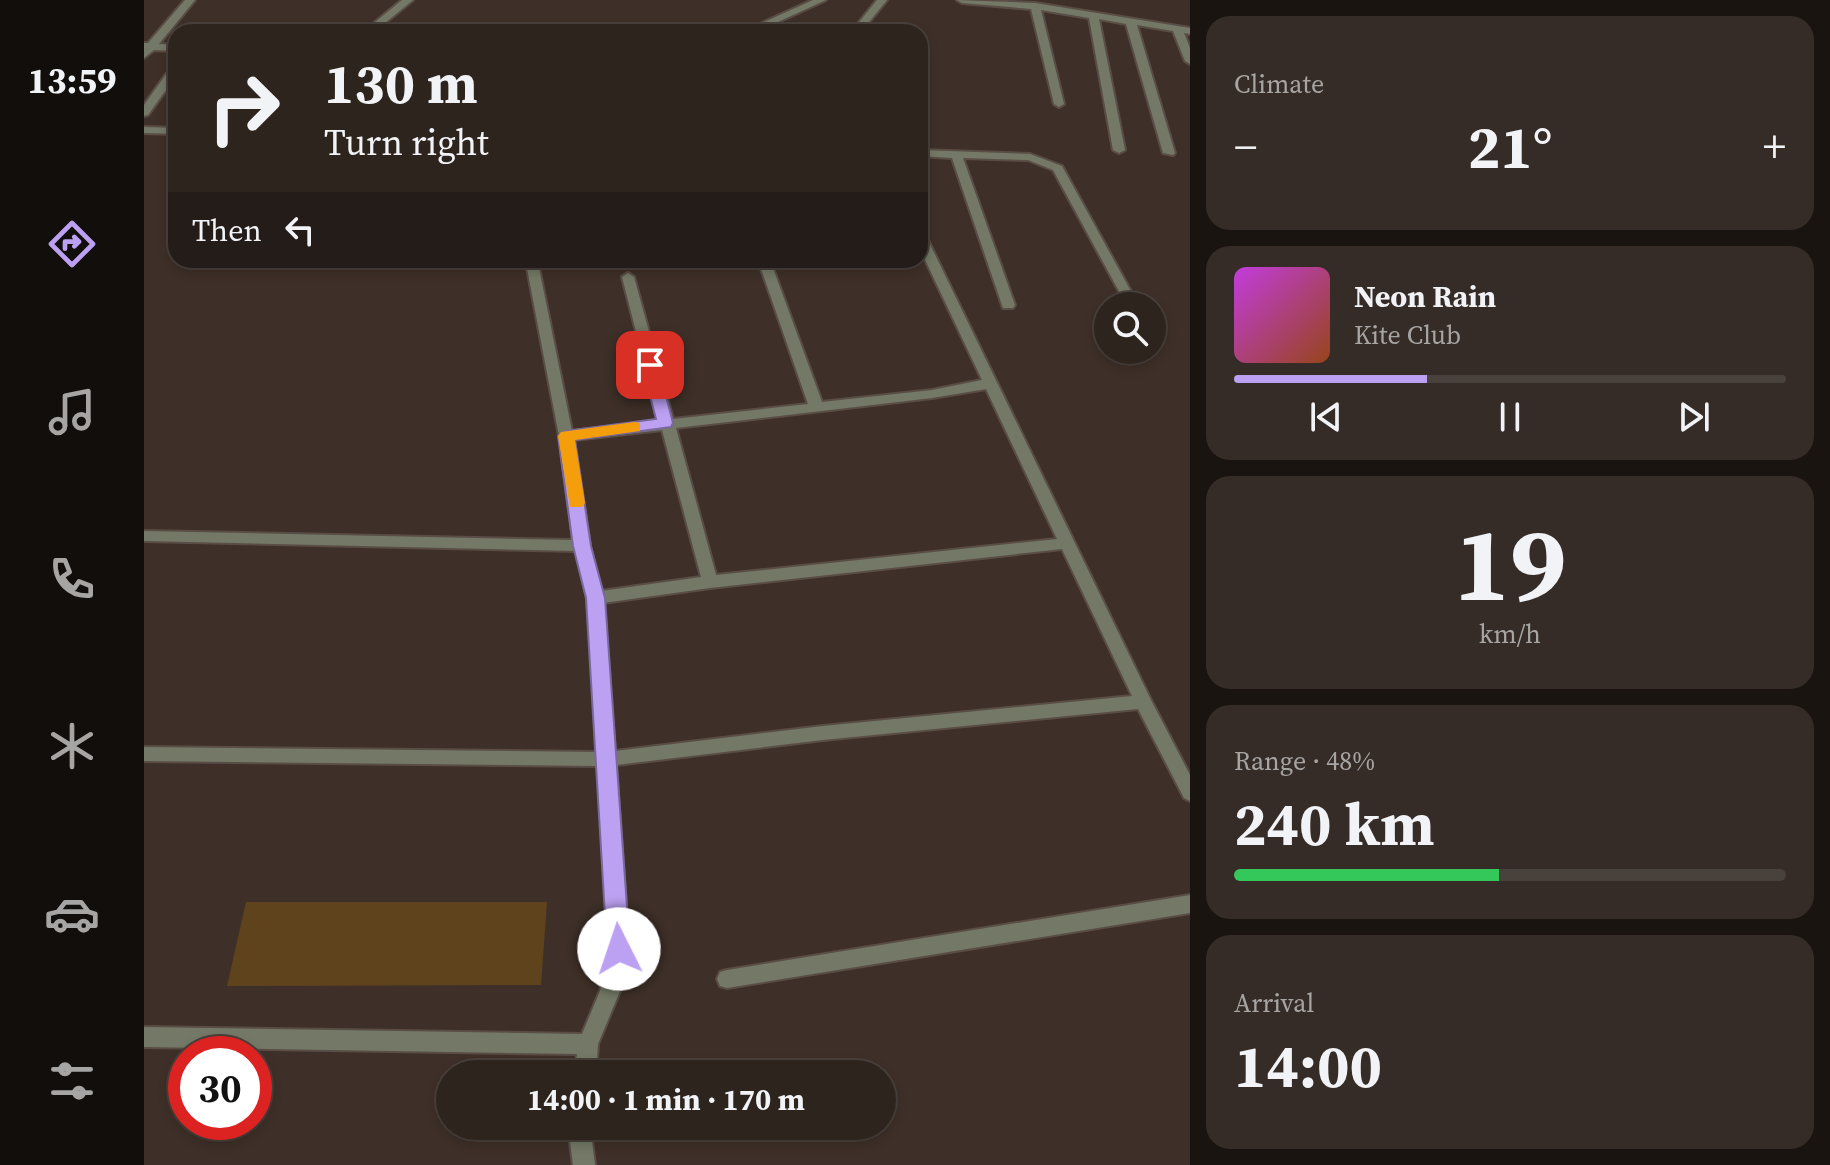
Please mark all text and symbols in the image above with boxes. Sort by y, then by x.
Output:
text: 130 m [324,45,478,122]
text: 13:59 [28,56,116,105]
icon: right [192,56,296,160]
text: Climate [1234,66,1324,102]
text: 21° [1468,106,1552,188]
text: − [1234,116,1257,177]
text: + [1763,116,1786,177]
text: Turn right [324,118,489,167]
icon: left [278,208,322,252]
text: Then [192,210,262,251]
icon: directions [44,216,100,272]
text: Neon Rain [1354,276,1496,317]
map controls [1094,292,1166,364]
button: search [1094,292,1166,364]
text: Kite Club [1354,317,1461,353]
pin [616,331,684,399]
icon: arrive [628,343,672,387]
icon: music [44,384,100,440]
icon: previous [1304,395,1348,439]
icon: pause [1488,395,1532,439]
icon: next [1672,395,1716,439]
text: 19 [1454,492,1566,635]
icon: phone [44,551,100,607]
text: km/h [1479,616,1541,652]
icon: climate [44,718,100,774]
text: Range · 48% [1234,743,1375,779]
text: 240 km [1234,783,1435,865]
icon: car [44,886,100,942]
position arrow [577,907,661,991]
text: Arrival [1234,985,1314,1021]
text: 14:00 [1234,1025,1382,1107]
speed limit sign: 30 [168,1036,272,1140]
icon: filters [44,1053,100,1109]
text: 14:00 · 1 min · 170 m [527,1079,805,1120]

